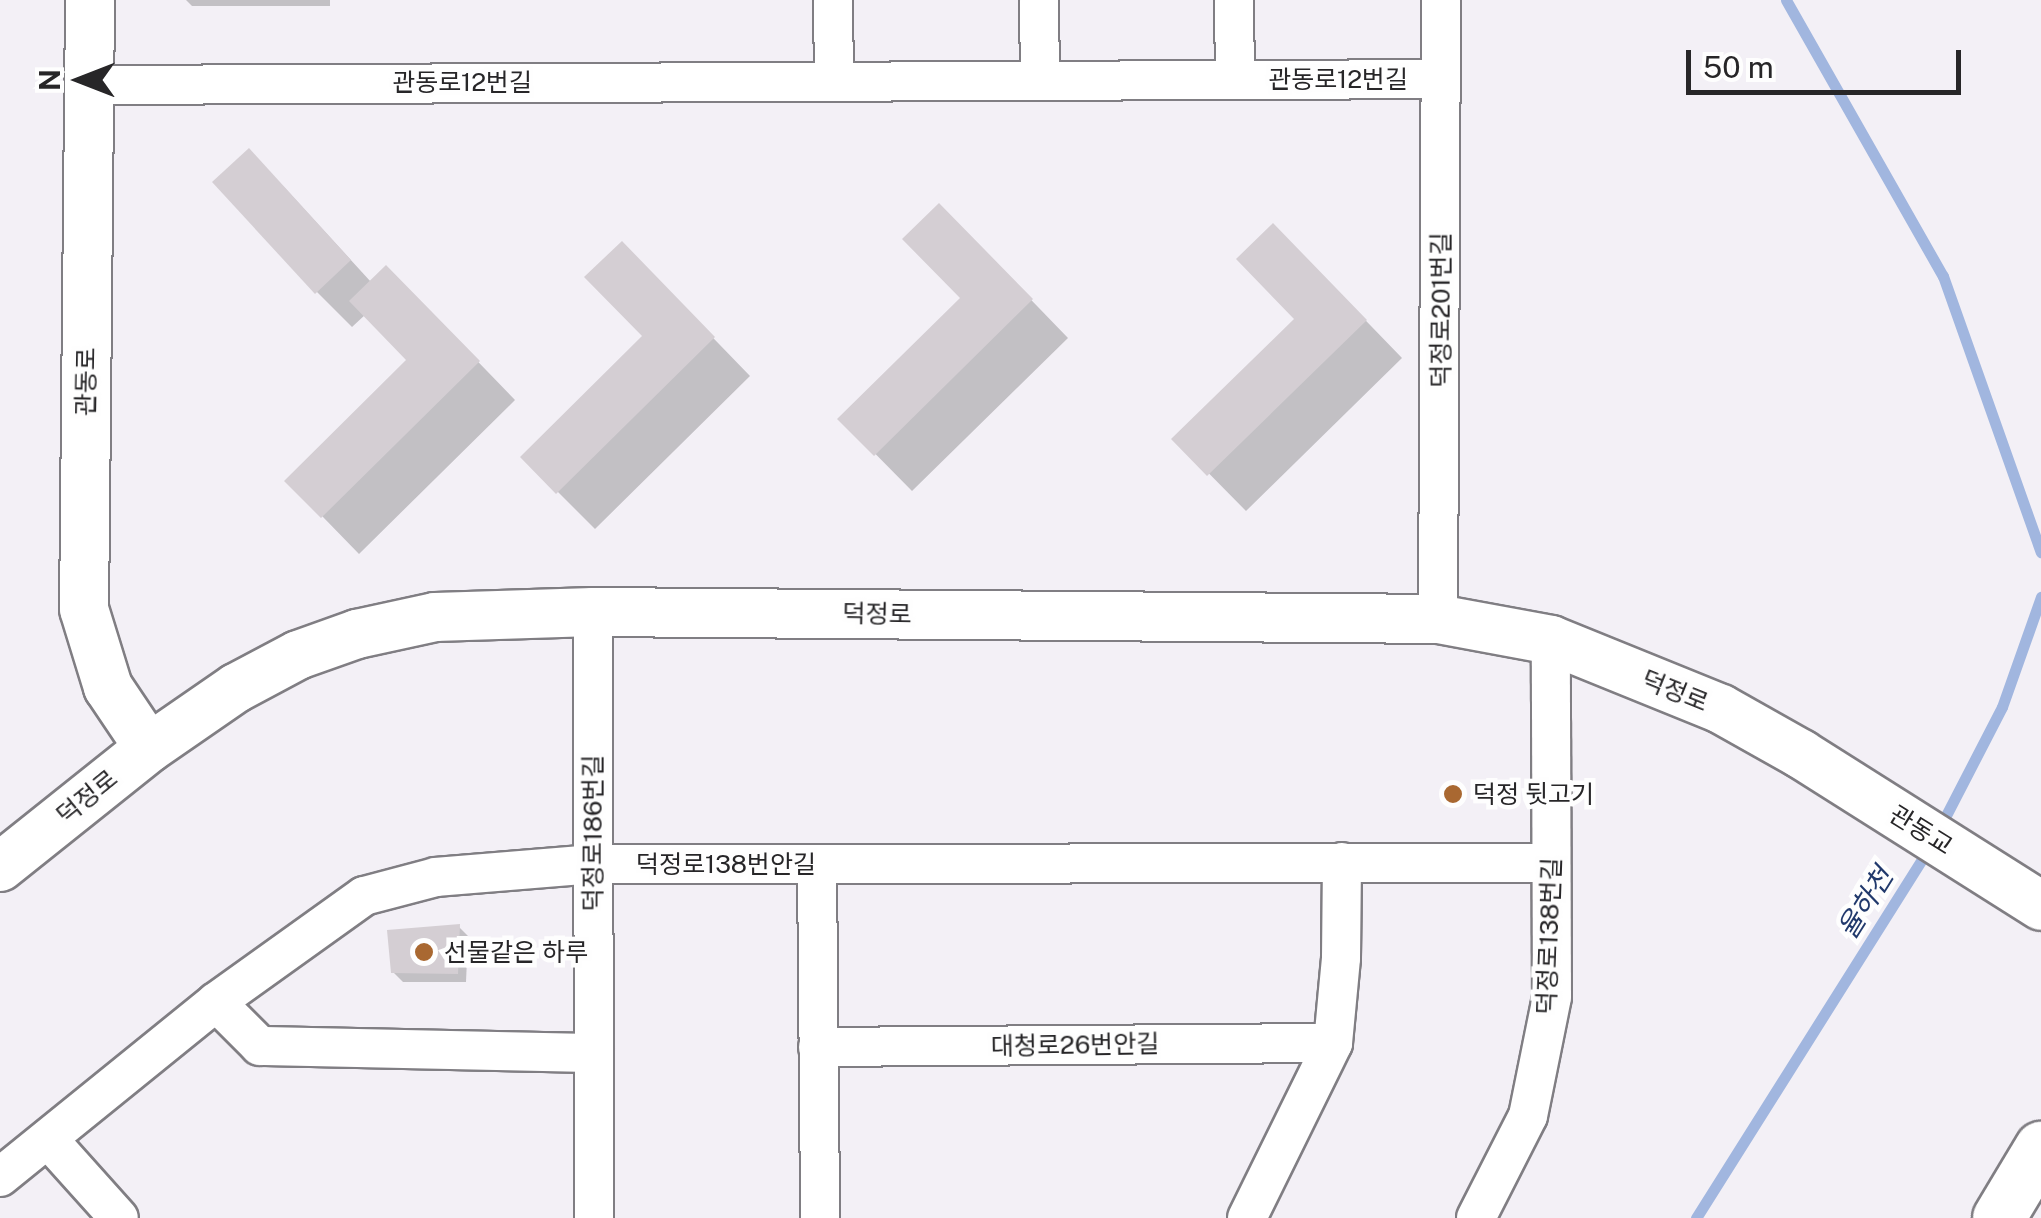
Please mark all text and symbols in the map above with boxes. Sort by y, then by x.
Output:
north arrow [30,30,130,130]
scale bar [1691,30,1966,92]
text: 50 m [1703,49,1774,85]
street label: 관동로12번길 [1268,64,1408,94]
street label: 관동로12번길 [392,67,532,97]
text: N [33,69,66,91]
street label: 덕정로201번길 [1426,232,1456,388]
street label: 관동로 [70,347,102,417]
street label: 덕정로 [842,598,912,630]
street label: 덕정로 [1637,664,1713,718]
street label: 덕정로186번길 [578,755,608,911]
street label: 덕정로 [51,764,123,830]
place label: 덕정 뒷고기 [1473,779,1594,809]
marker: 덕정 뒷고기 [1442,783,1464,805]
street label: 관동교 [1884,799,1958,861]
street label: 덕정로138번안길 [636,849,816,879]
street label: 덕정로138번길 [1531,857,1567,1015]
water label: 율하천 [1830,861,1900,945]
place label: 선물같은 하루 [444,937,588,967]
marker: 선물같은 하루 [413,941,435,963]
street label: 대청로26번안길 [991,1029,1159,1061]

